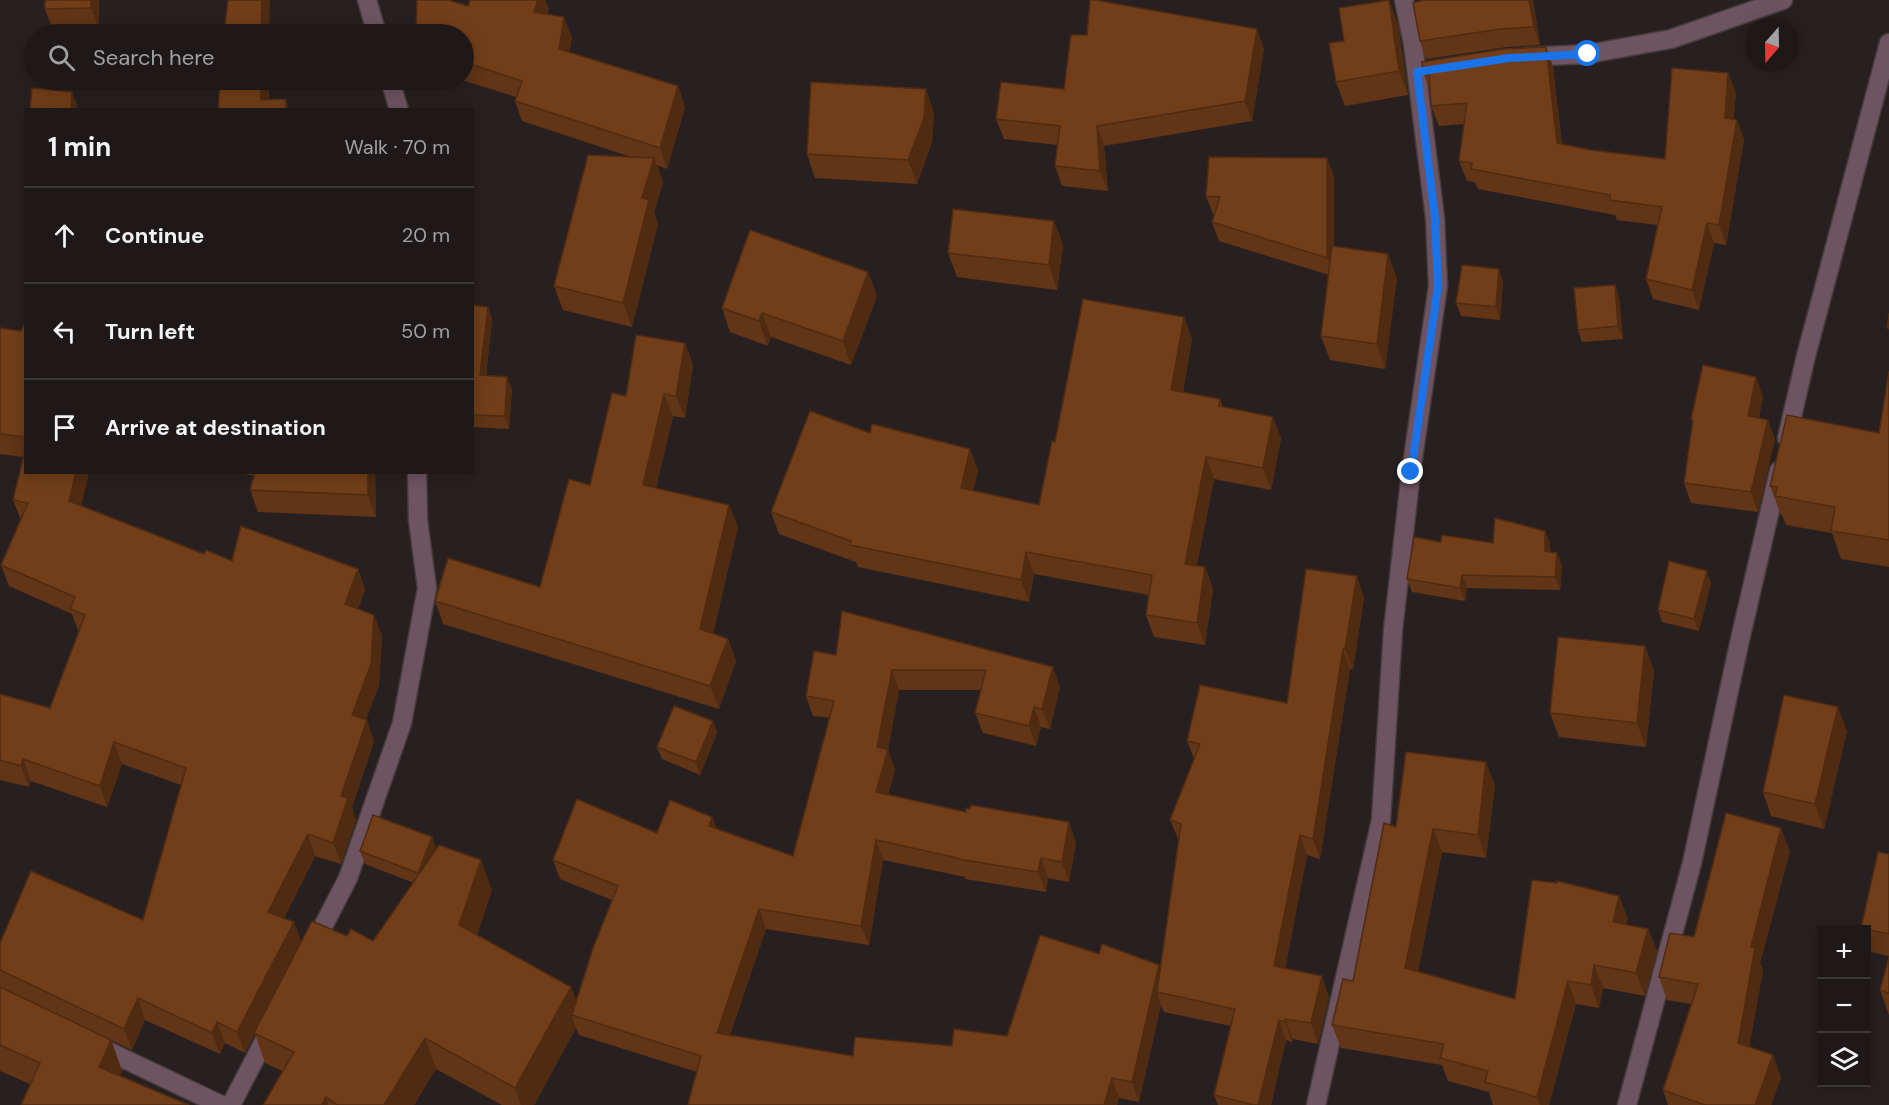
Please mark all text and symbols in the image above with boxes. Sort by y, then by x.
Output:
north arrow [1745,18,1799,72]
search box [24,24,474,90]
route start [1574,40,1600,66]
icon: search [45,41,78,74]
text: Search here [93,43,214,72]
text: 1 min [48,130,111,164]
text: Walk · 70 m [344,134,450,160]
icon: ahead [48,219,81,252]
text: Continue [105,221,204,250]
text: 20 m [402,222,450,248]
icon: left [48,315,81,348]
text: Turn left [105,317,195,346]
text: 50 m [401,318,450,344]
icon: arrive [48,411,81,444]
text: Arrive at destination [105,413,326,442]
route end [1397,458,1423,484]
map controls [1817,925,1871,1087]
button: + [1817,925,1871,979]
button: − [1817,979,1871,1033]
button: layers [1817,1033,1871,1087]

